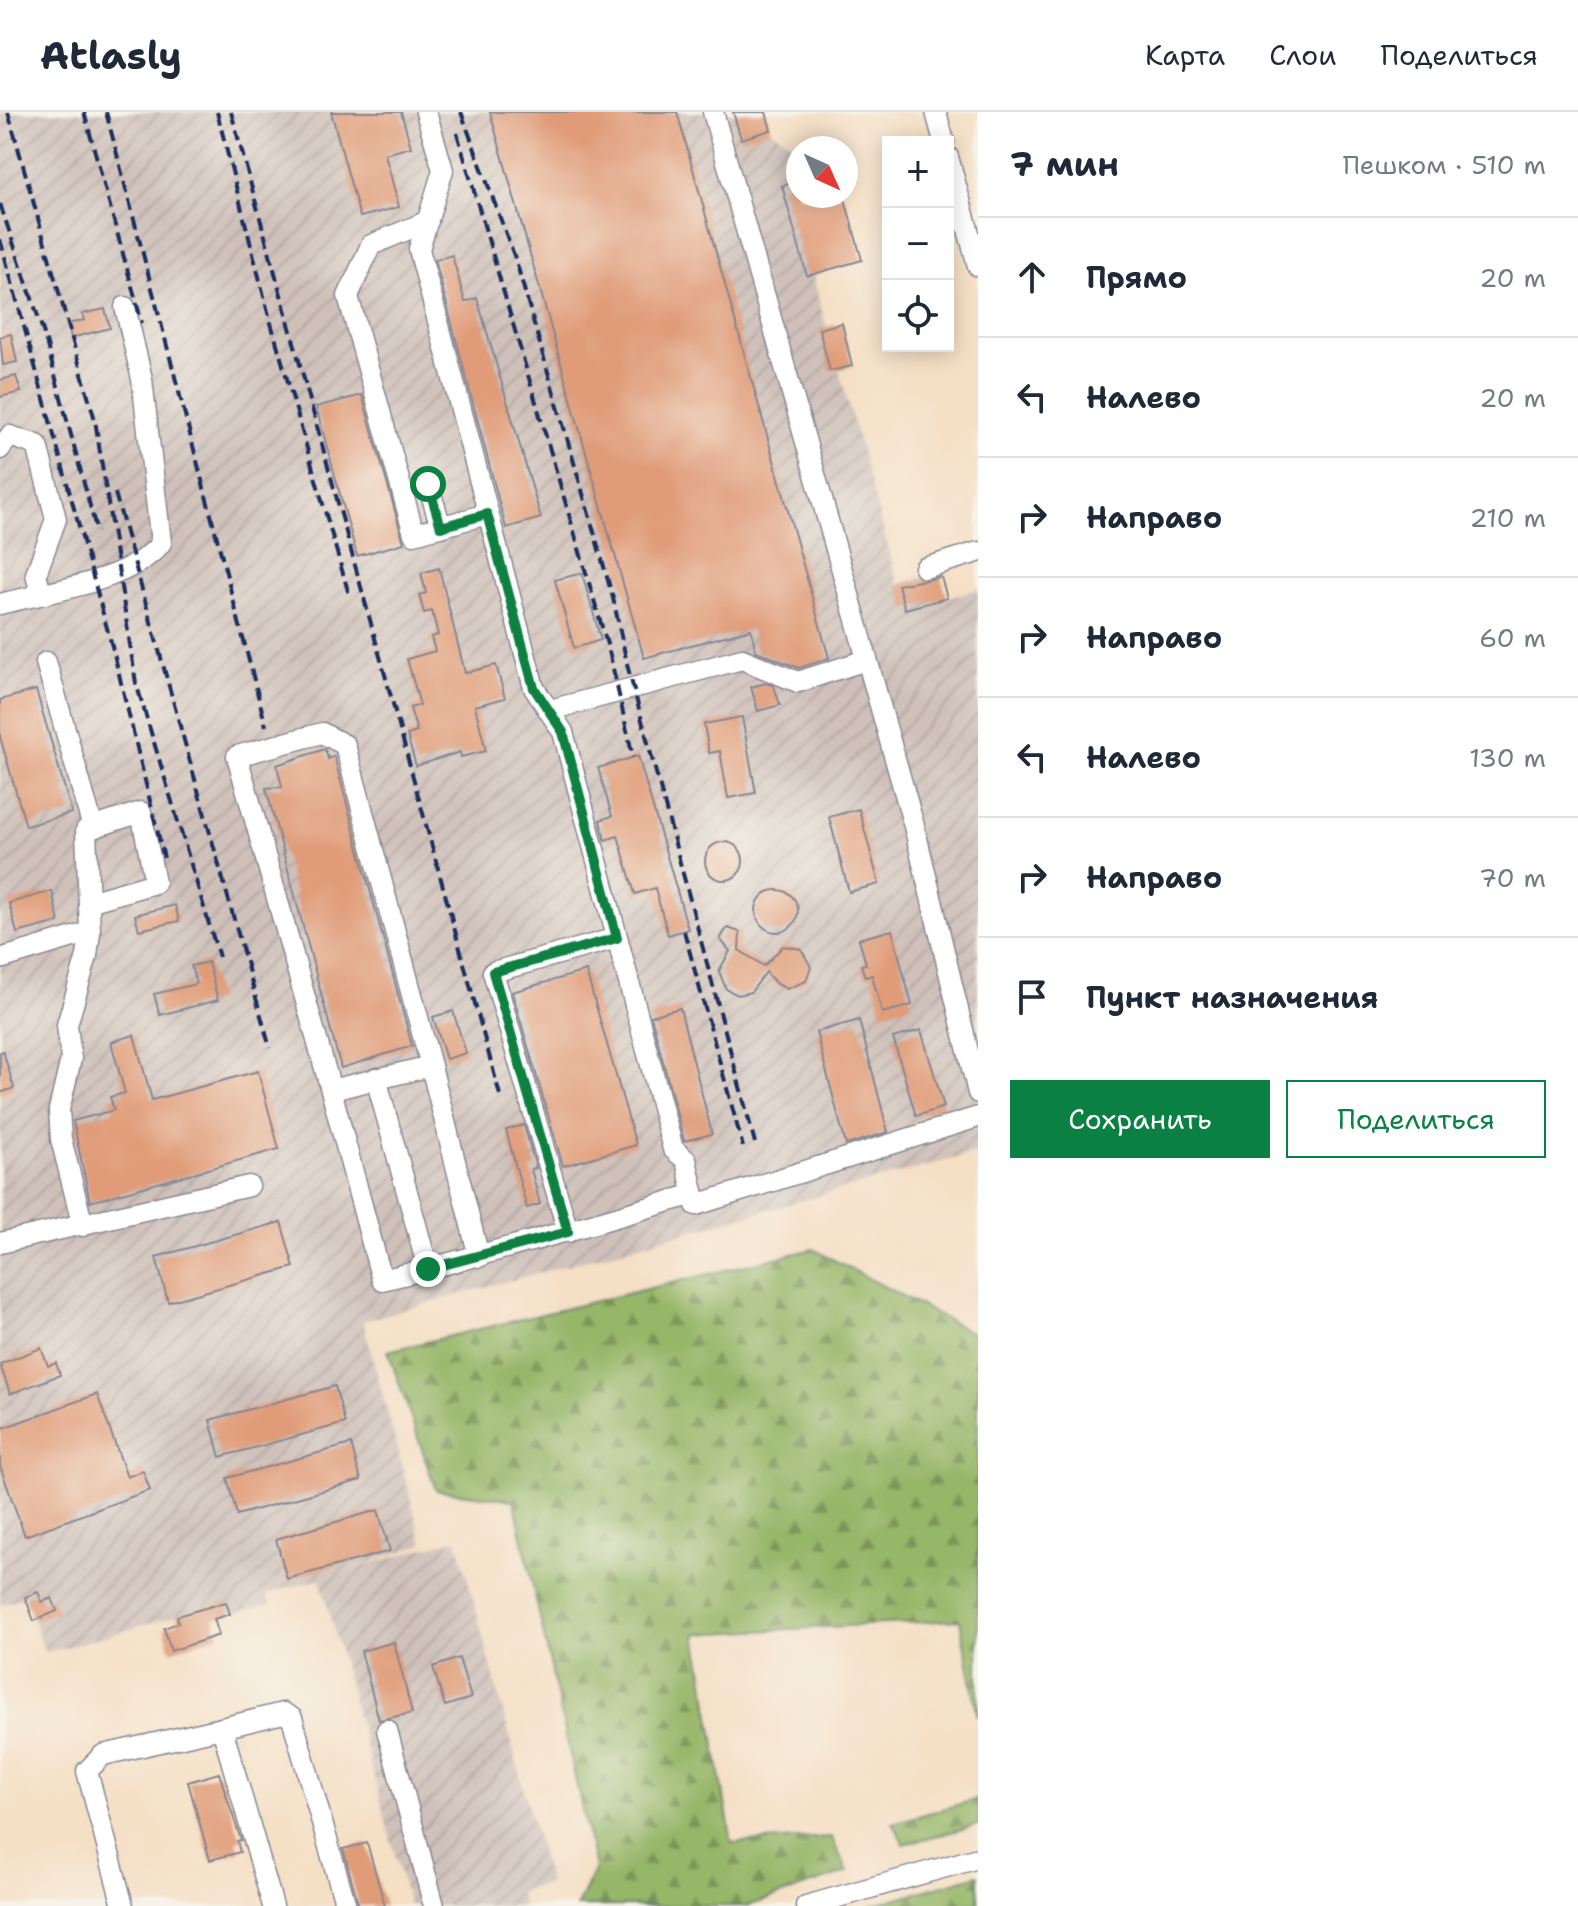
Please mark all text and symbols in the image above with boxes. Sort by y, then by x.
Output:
text: Atlasly [40,30,182,81]
text: Карта [1145,36,1225,74]
text: Слои [1269,36,1336,74]
text: Поделиться [1380,36,1538,74]
north arrow [786,136,858,208]
map controls [882,136,954,352]
button: + [882,136,954,208]
text: 7 мин [1010,141,1119,187]
text: Пешком · 510 m [1343,147,1546,182]
button: − [882,208,954,280]
icon: ahead [1010,255,1054,299]
text: Прямо [1086,257,1187,298]
text: 20 m [1479,260,1546,295]
button: locate [882,280,954,352]
icon: left [1010,375,1054,419]
text: Налево [1086,377,1201,418]
text: 20 m [1479,380,1546,415]
route start [410,466,446,502]
icon: right [1010,495,1054,539]
text: Направо [1086,497,1222,538]
text: 210 m [1469,500,1546,535]
icon: right [1010,615,1054,659]
text: Направо [1086,617,1222,658]
text: 60 m [1479,620,1546,655]
icon: left [1010,735,1054,779]
text: Налево [1086,737,1201,778]
text: 130 m [1469,740,1546,775]
icon: right [1010,855,1054,899]
text: Направо [1086,857,1222,898]
text: 70 m [1479,860,1546,895]
icon: arrive [1010,975,1054,1019]
text: Пункт назначения [1086,977,1378,1018]
button: Сохранить [1010,1080,1270,1158]
button: Поделиться [1286,1080,1546,1158]
route end [410,1251,446,1287]

